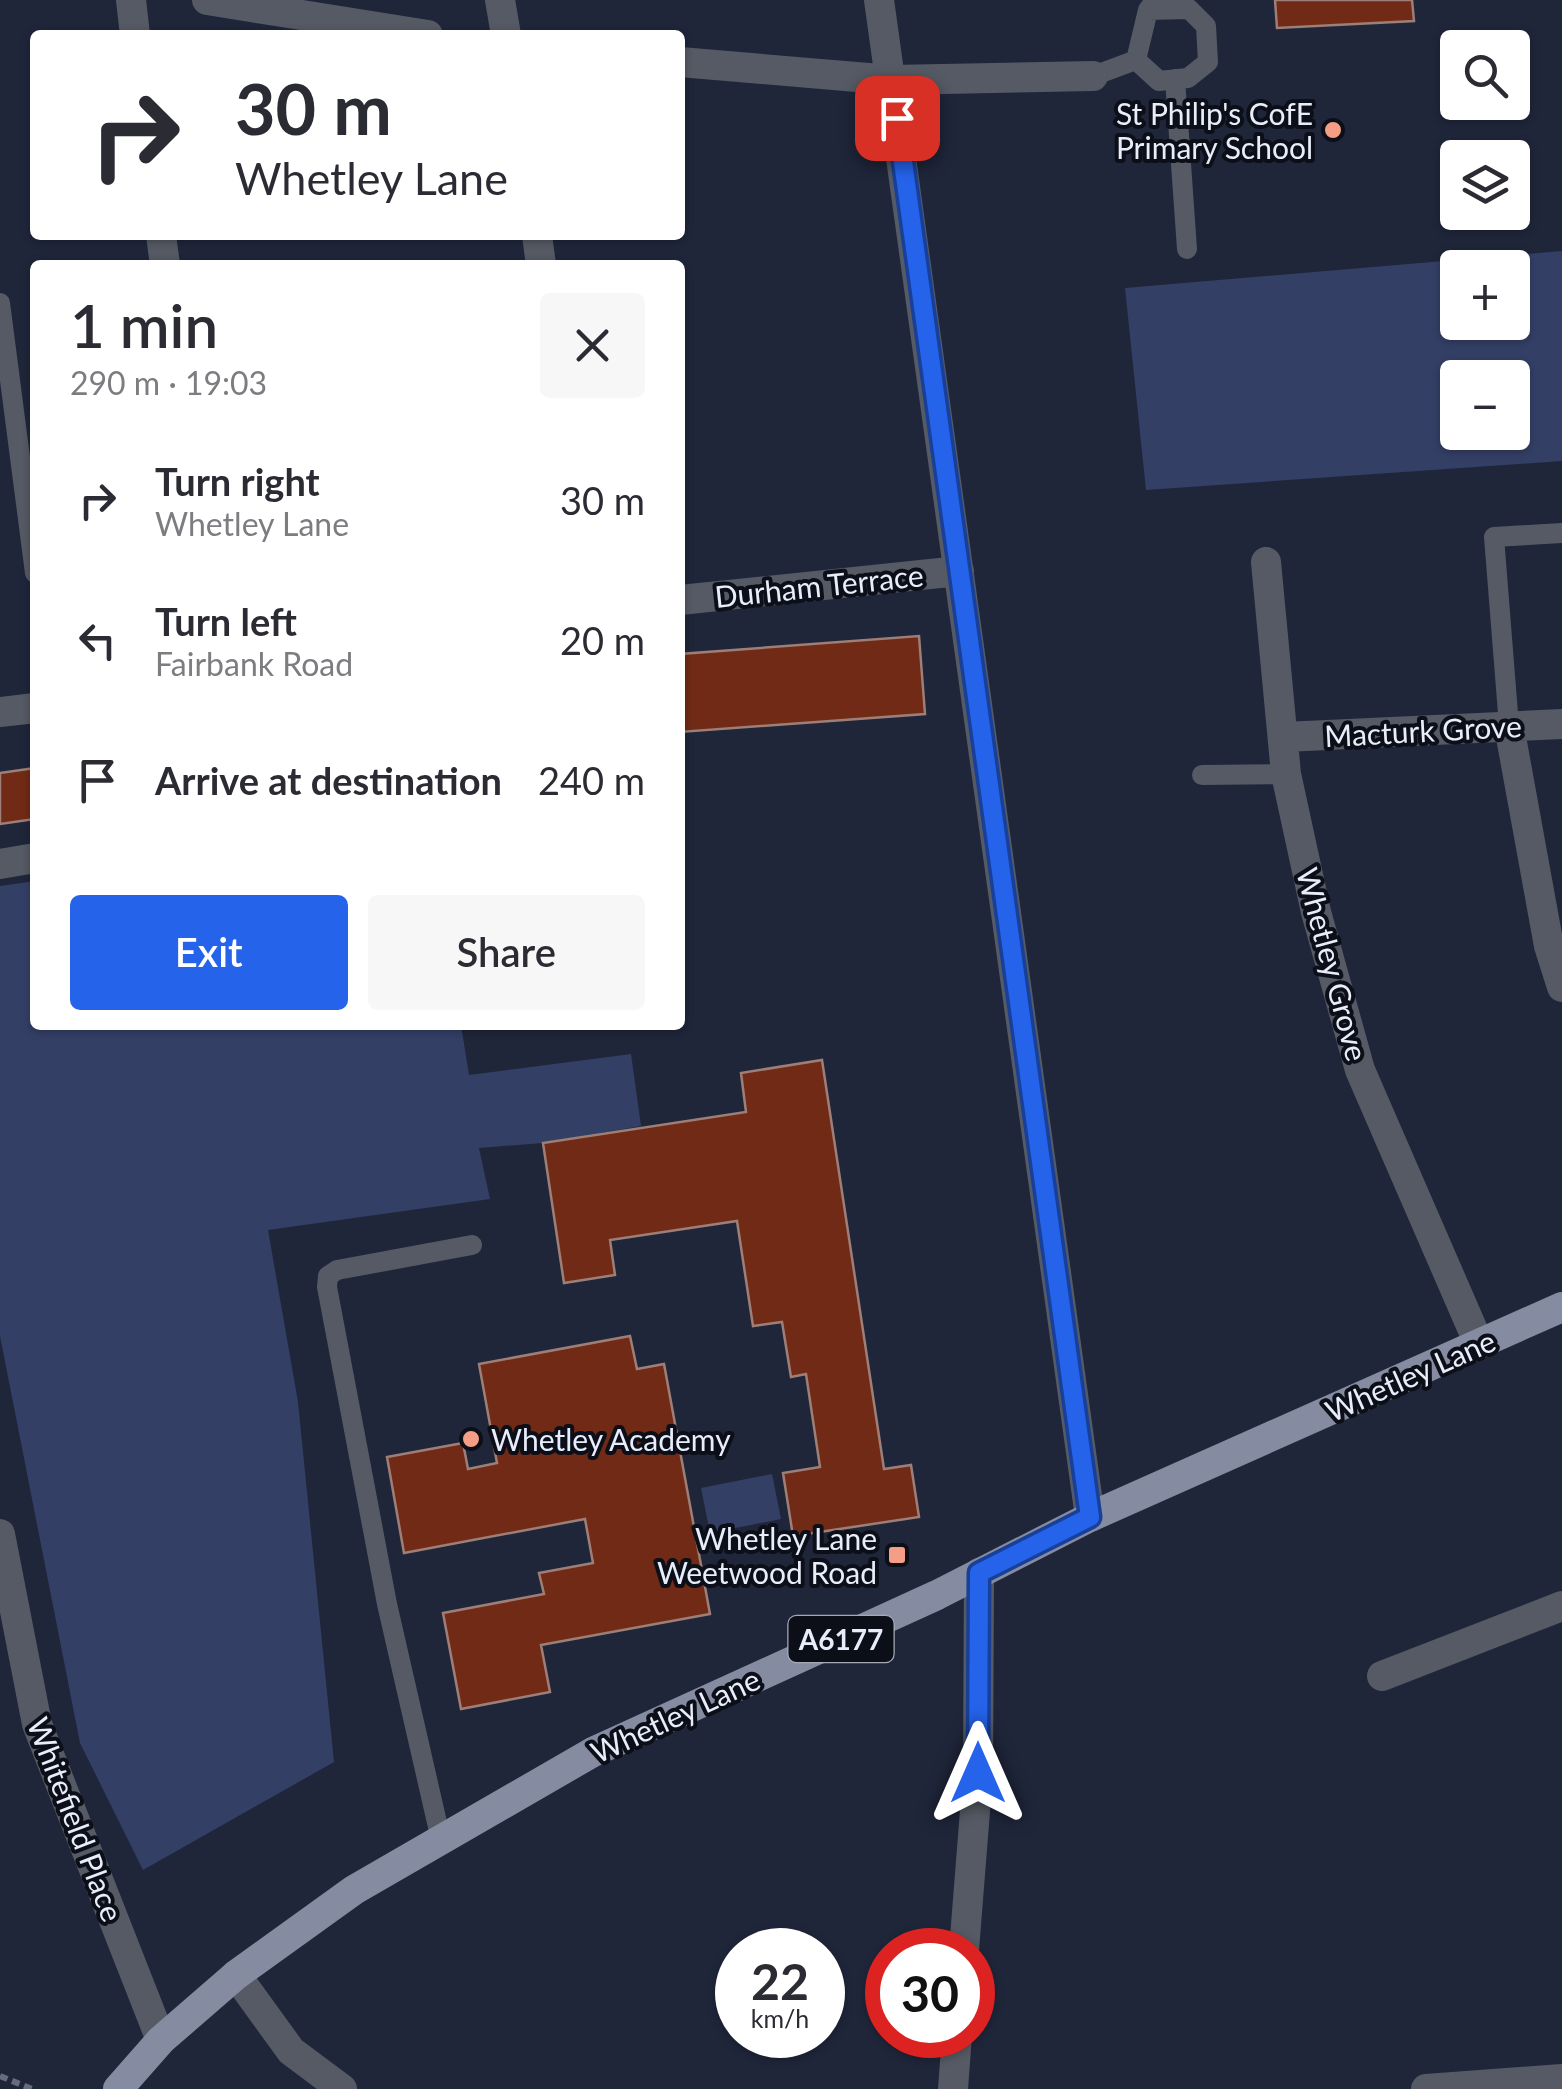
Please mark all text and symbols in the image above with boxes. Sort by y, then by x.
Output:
map controls [1440,30,1530,450]
button: search [1440,30,1530,120]
text: 30 m [235,66,392,150]
icon: right [70,70,200,200]
pin [855,76,940,161]
icon: arrive [870,91,925,146]
place label: St Philip's CofE Primary School [1116,95,1313,165]
marker: St Philip's CofE Primary School [1322,119,1344,141]
button: layers [1440,140,1530,230]
text: Whetley Lane [235,151,508,205]
button: + [1440,250,1530,340]
text: 1 min [70,289,218,361]
button: close [540,293,645,398]
button: − [1440,360,1530,450]
text: 290 m · 19:03 [70,363,267,402]
text: Turn right [155,458,320,504]
icon: right [70,473,125,528]
text: 30 m [560,477,645,523]
text: Whetley Lane [155,504,349,543]
street label: Durham Terrace [713,556,925,614]
text: Turn left [155,598,297,644]
icon: left [70,613,125,668]
text: 20 m [560,617,645,663]
text: Fairbank Road [155,644,353,683]
street label: Macturk Grove [1323,707,1523,753]
icon: arrive [70,753,125,808]
text: Arrive at destination [155,757,502,803]
text: 240 m [538,757,645,803]
street label: Whetley Grove [1290,863,1376,1065]
button: Exit [70,895,348,1010]
button: Share [368,895,645,1010]
street label: Whetley Lane [1320,1322,1500,1428]
place label: Whetley Academy [491,1421,731,1457]
marker: Whetley Academy [460,1428,482,1450]
place label: Whetley Lane Weetwood Road [657,1520,877,1590]
marker: Whetley Lane Weetwood Road [886,1544,908,1566]
road number: A6177 [788,1616,894,1662]
street label: Whetley Lane [585,1660,765,1770]
street label: Whitefield Place [21,1712,131,1926]
position arrow [926,1721,1030,1825]
speed limit sign: 30 [865,1928,995,2058]
text: 22 [751,1951,809,2011]
text: km/h [751,2003,809,2033]

